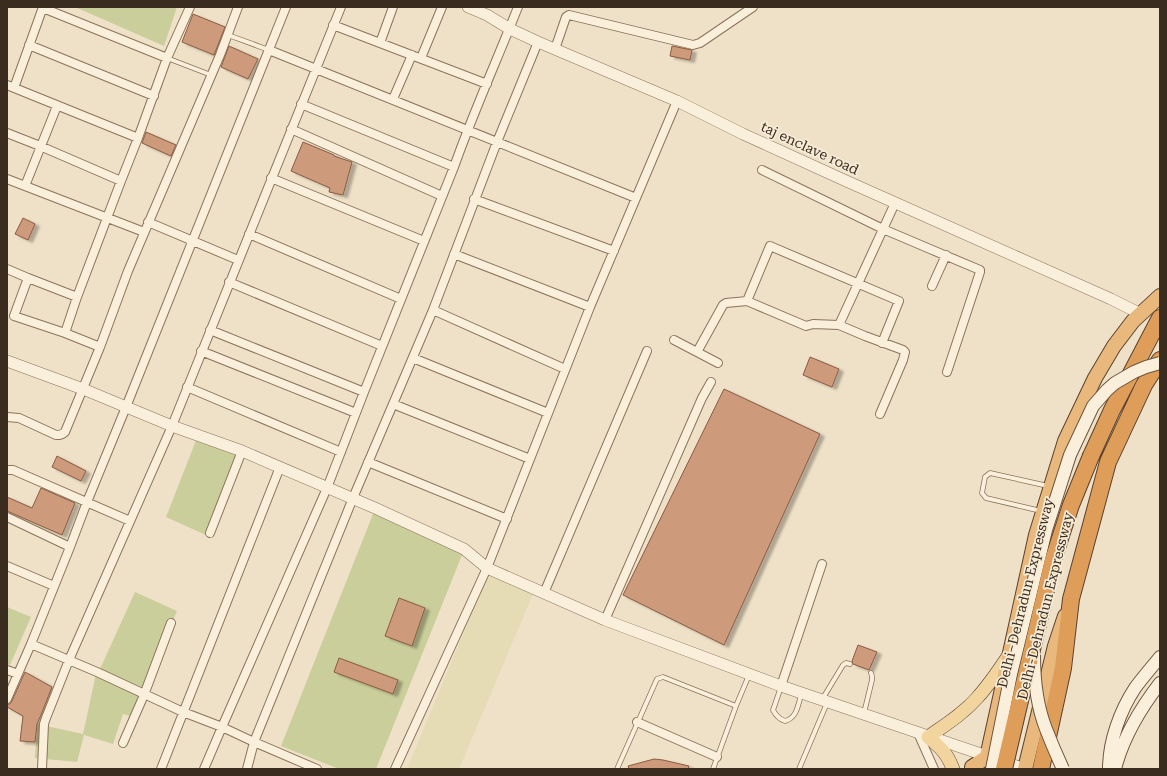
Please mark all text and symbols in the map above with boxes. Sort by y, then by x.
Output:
street label: taj enclave road [759,118,861,178]
street label: Delhi–Dehradun Expressway [994,496,1057,690]
street label: Delhi-Dehradun Expressway [1014,510,1076,701]

